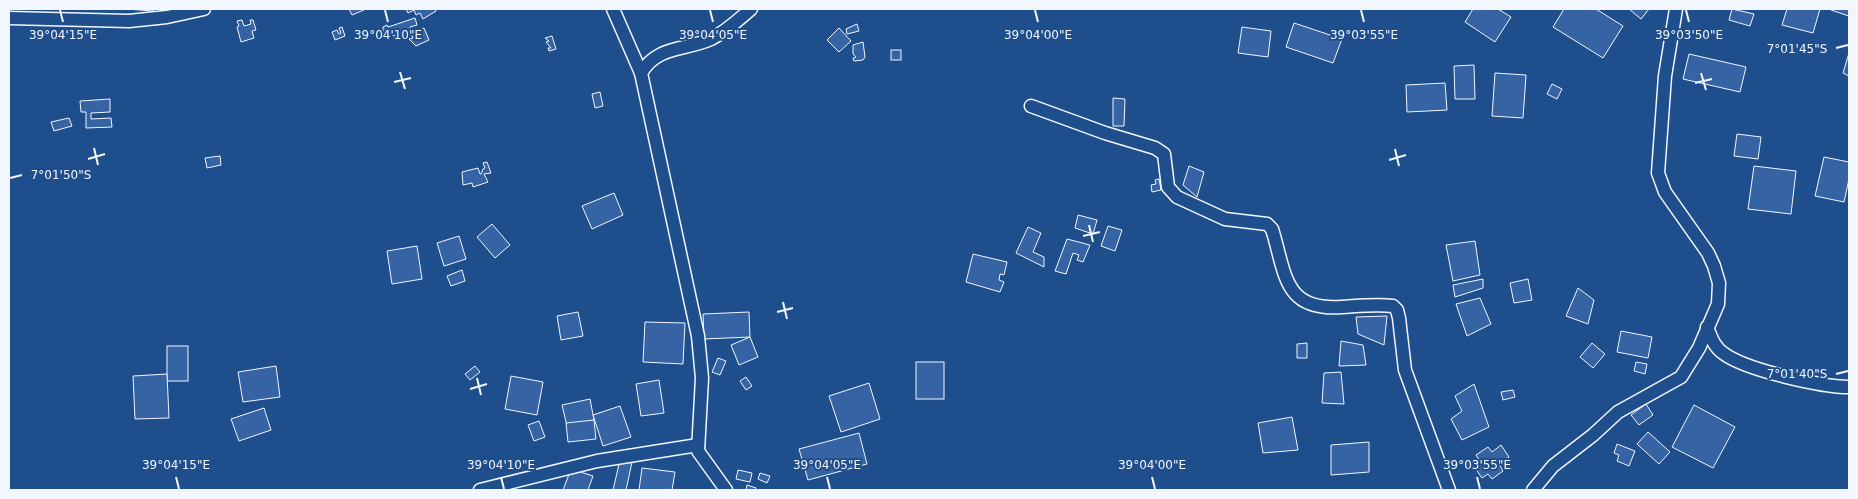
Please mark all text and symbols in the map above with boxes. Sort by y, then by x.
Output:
text: 39°04'15"E [29,28,97,42]
text: 39°04'10"E [354,28,422,42]
text: 39°04'05"E [679,28,747,42]
text: 39°04'00"E [1004,28,1072,42]
text: 39°03'55"E [1330,28,1398,42]
text: 39°03'50"E [1655,28,1723,42]
text: 7°01'45"S [1767,42,1827,56]
text: 7°01'50"S [31,168,91,182]
text: 7°01'40"S [1767,367,1827,381]
text: 39°04'15"E [142,458,210,472]
text: 39°04'10"E [467,458,535,472]
text: 39°04'05"E [793,458,861,472]
text: 39°04'00"E [1118,458,1186,472]
text: 39°03'55"E [1443,458,1511,472]

